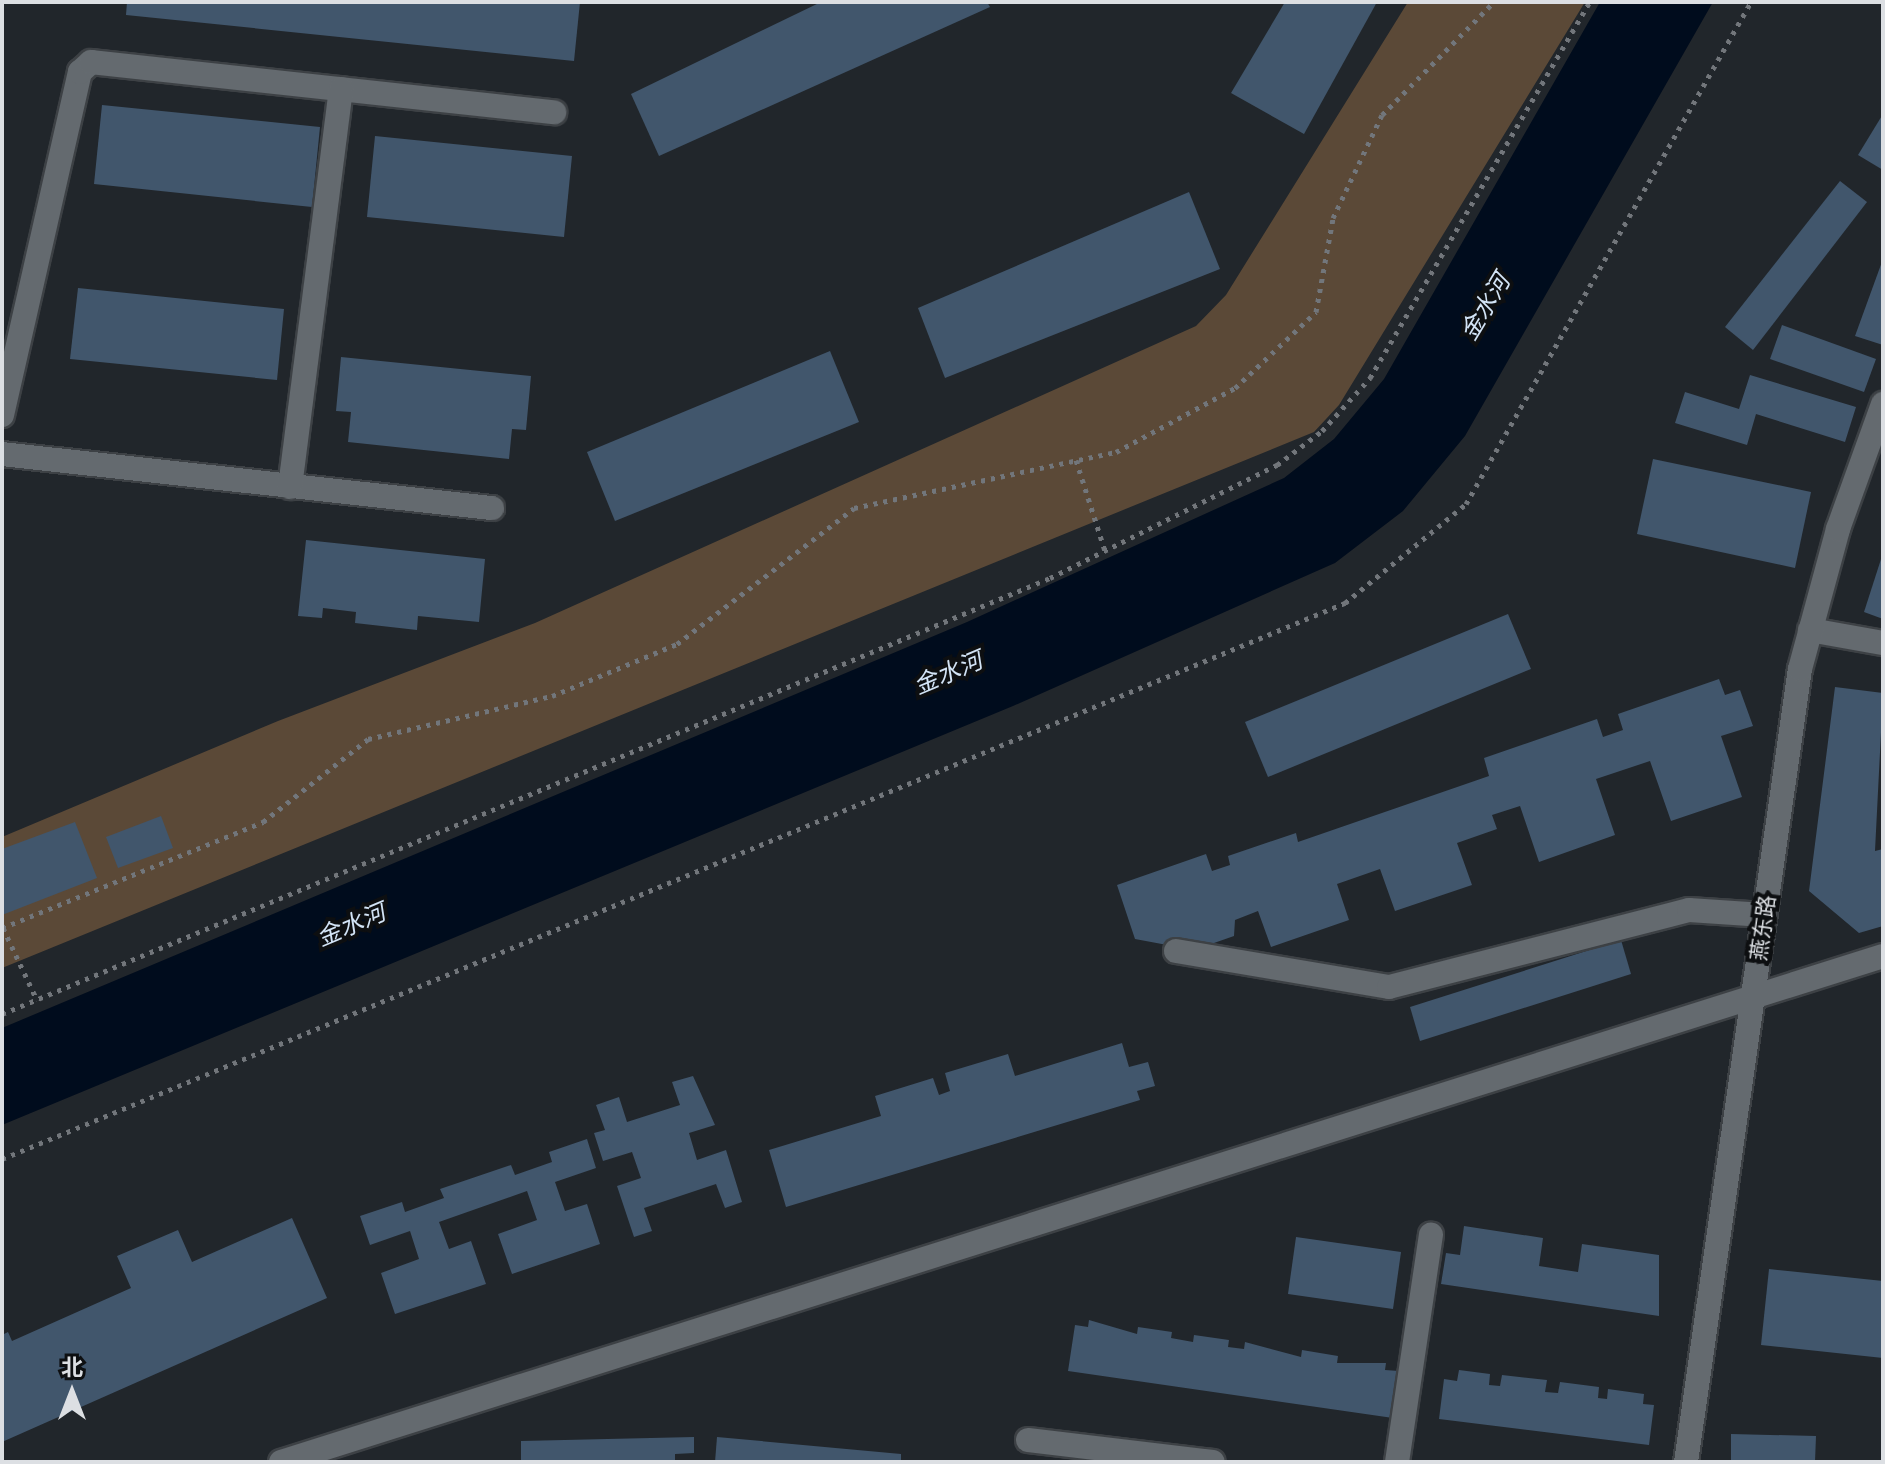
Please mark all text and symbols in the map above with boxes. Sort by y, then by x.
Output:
water label: 金水河 [1454,269,1516,345]
water label: 金水河 [909,646,987,700]
street label: 燕东路 [1745,893,1781,963]
water label: 金水河 [312,898,390,952]
north arrow [32,1352,112,1432]
text: 北 [61,1355,83,1380]

